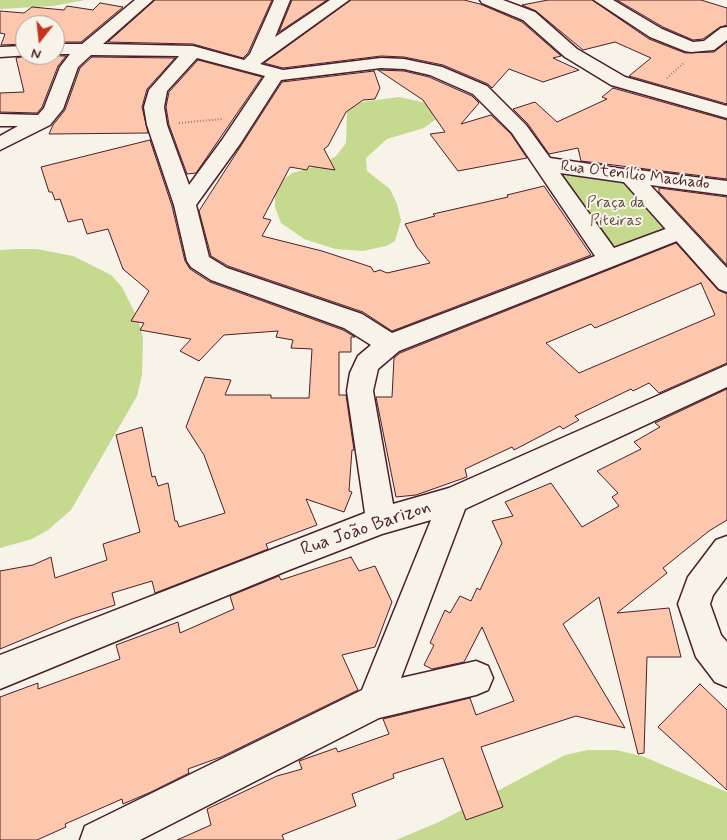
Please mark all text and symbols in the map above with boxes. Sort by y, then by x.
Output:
north arrow [15,15,65,65]
text: N [29,44,43,63]
street label: Rua Otenílio Machado [559,157,711,195]
park label: Praça da Piteiras [587,194,645,232]
street label: Rua João Barizon [298,496,434,562]

